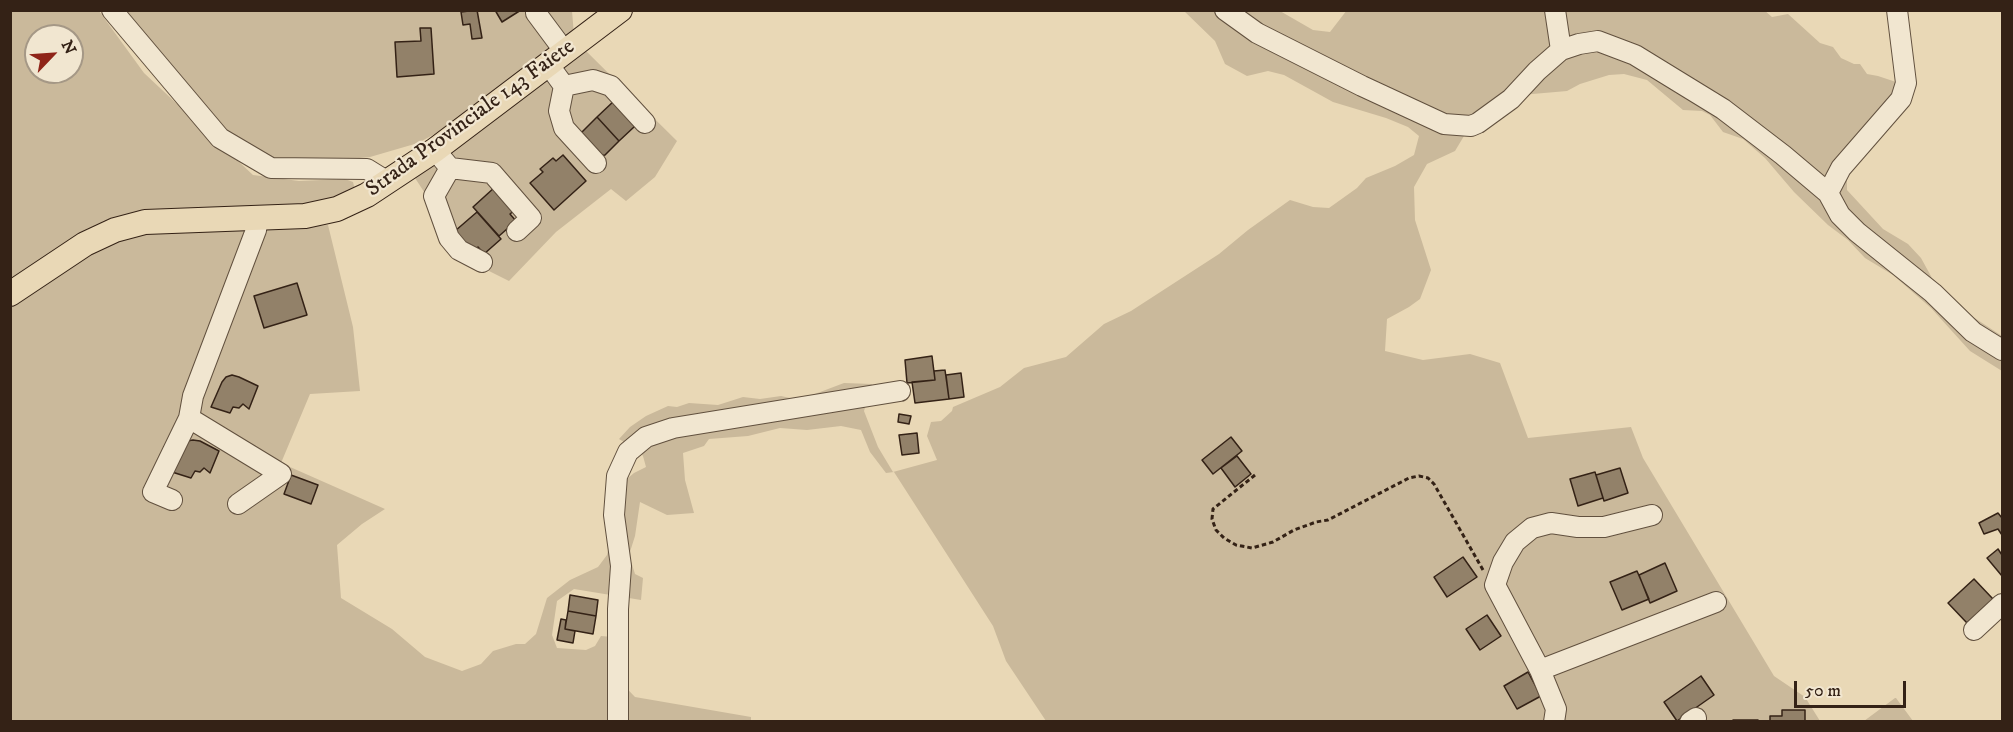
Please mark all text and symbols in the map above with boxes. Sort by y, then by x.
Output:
north arrow [24,24,84,84]
street label: Strada Provinciale 143 Faiete [362,34,580,204]
text: N [57,37,80,57]
scale bar [1797,669,1910,707]
text: 50 m [1805,680,1841,702]

